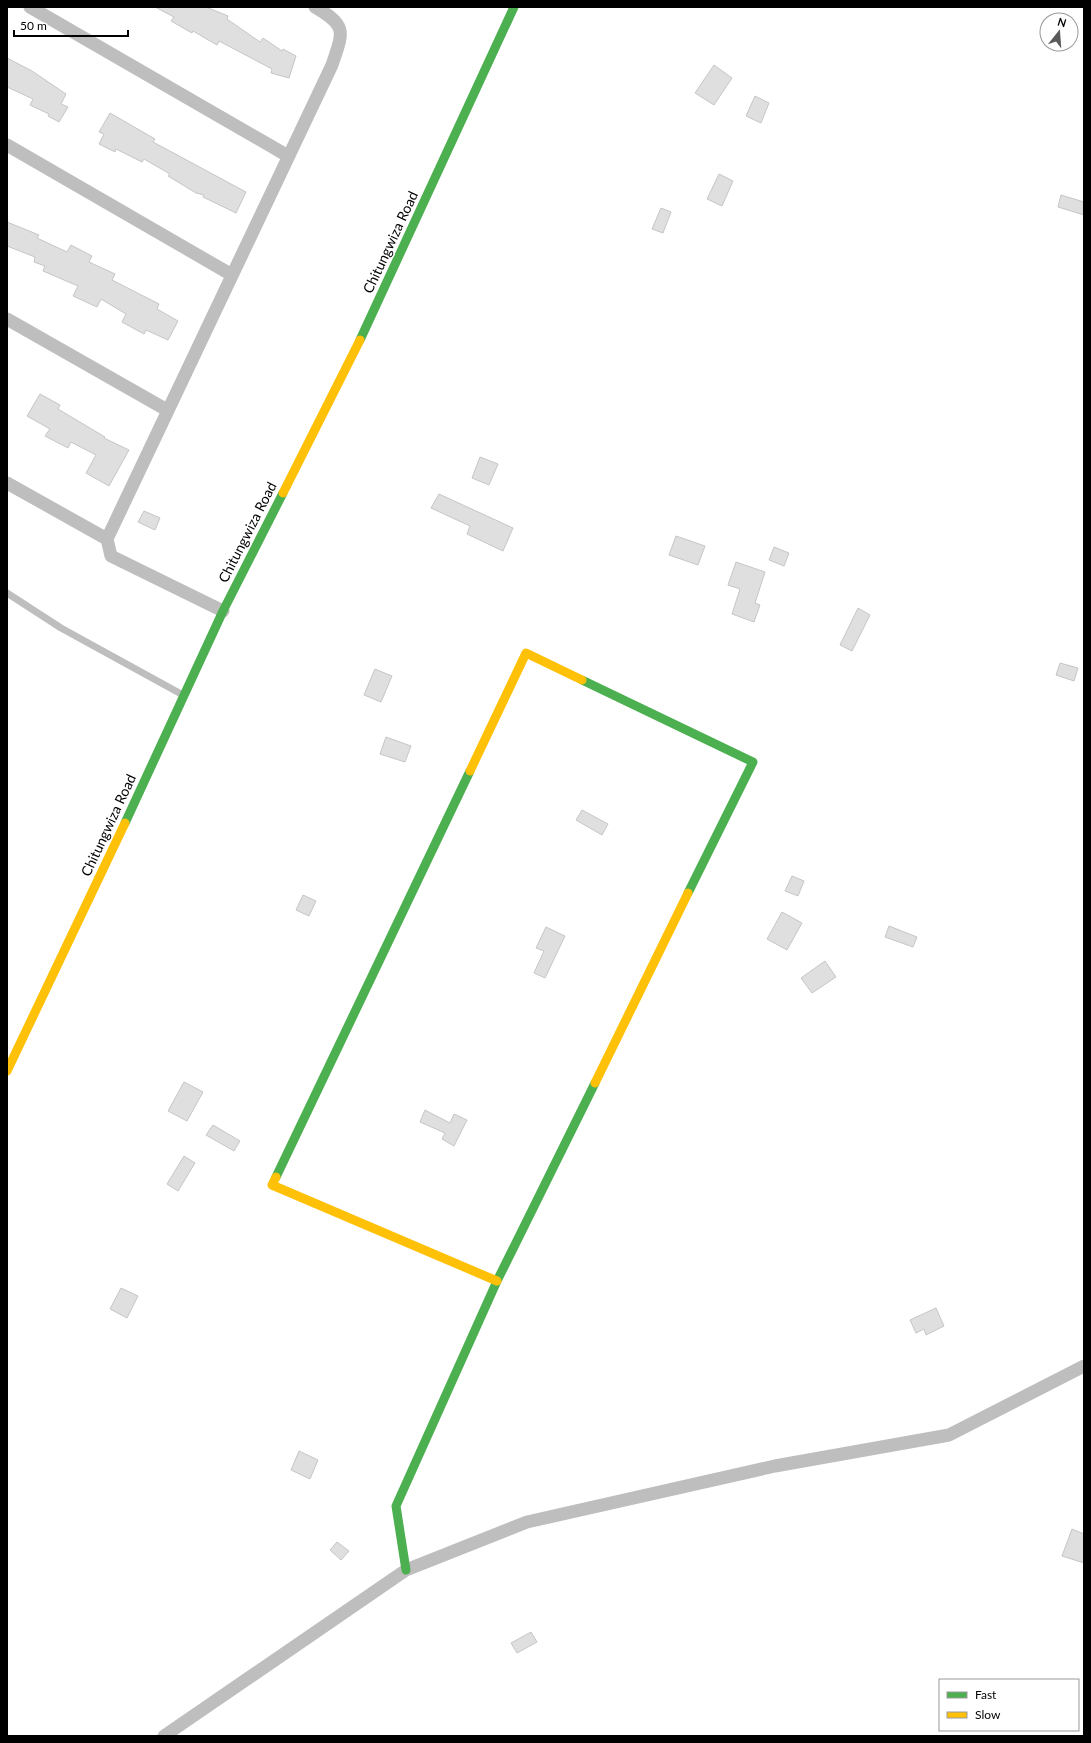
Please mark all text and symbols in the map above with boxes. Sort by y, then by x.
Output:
scale bar [14,12,128,38]
north arrow [1039,12,1079,52]
text: N [1056,15,1068,29]
text: 50 m [20,18,47,33]
street label: Chitungwiza Road [359,188,421,296]
street label: Chitungwiza Road [214,479,280,585]
street label: Chitungwiza Road [77,771,139,879]
legend [939,1679,1079,1731]
text: Fast [975,1687,997,1702]
text: Slow [975,1707,1001,1722]

